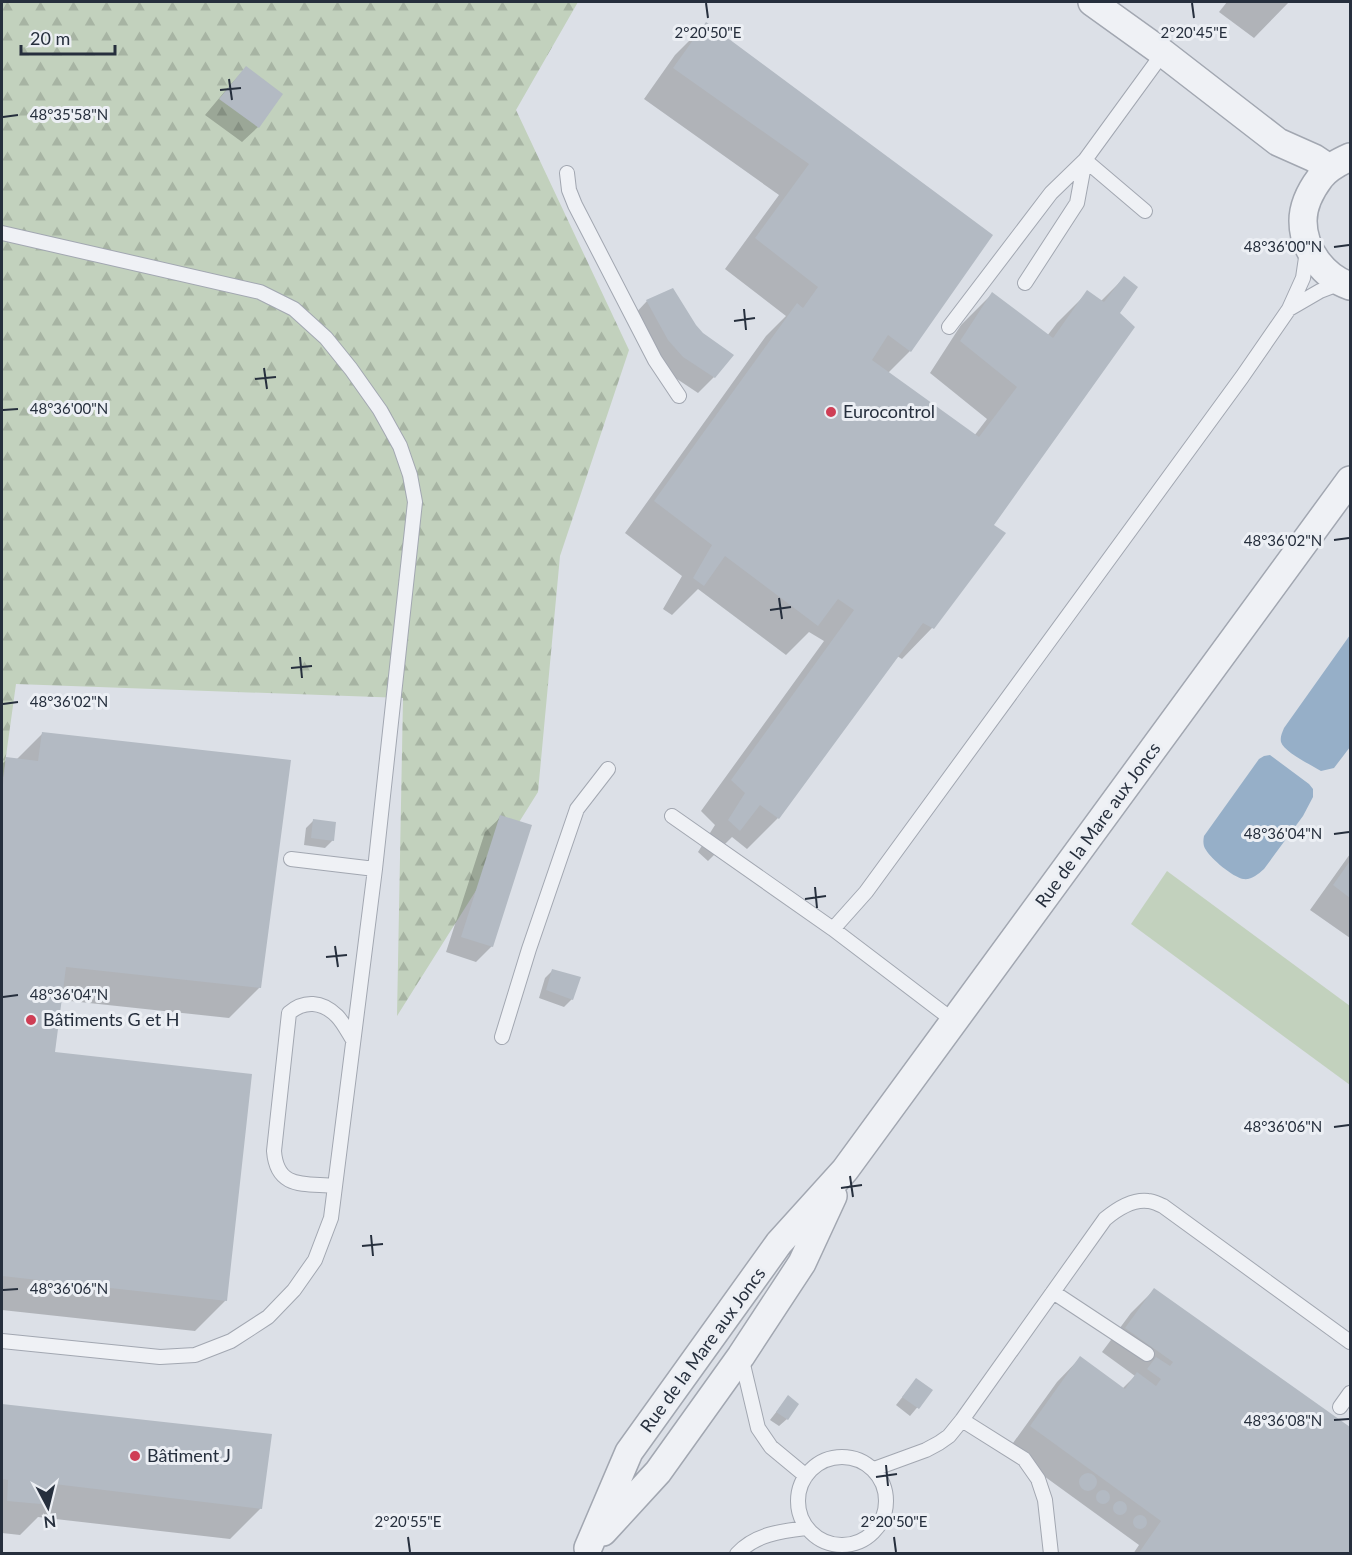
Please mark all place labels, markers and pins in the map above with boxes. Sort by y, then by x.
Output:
place label: Eurocontrol [843,400,935,422]
marker: Eurocontrol [824,405,838,419]
place label: Bâtiments G et H [43,1008,180,1030]
marker: Bâtiments G et H [24,1013,38,1027]
place label: Bâtiment J [147,1444,231,1466]
marker: Bâtiment J [128,1449,142,1463]

